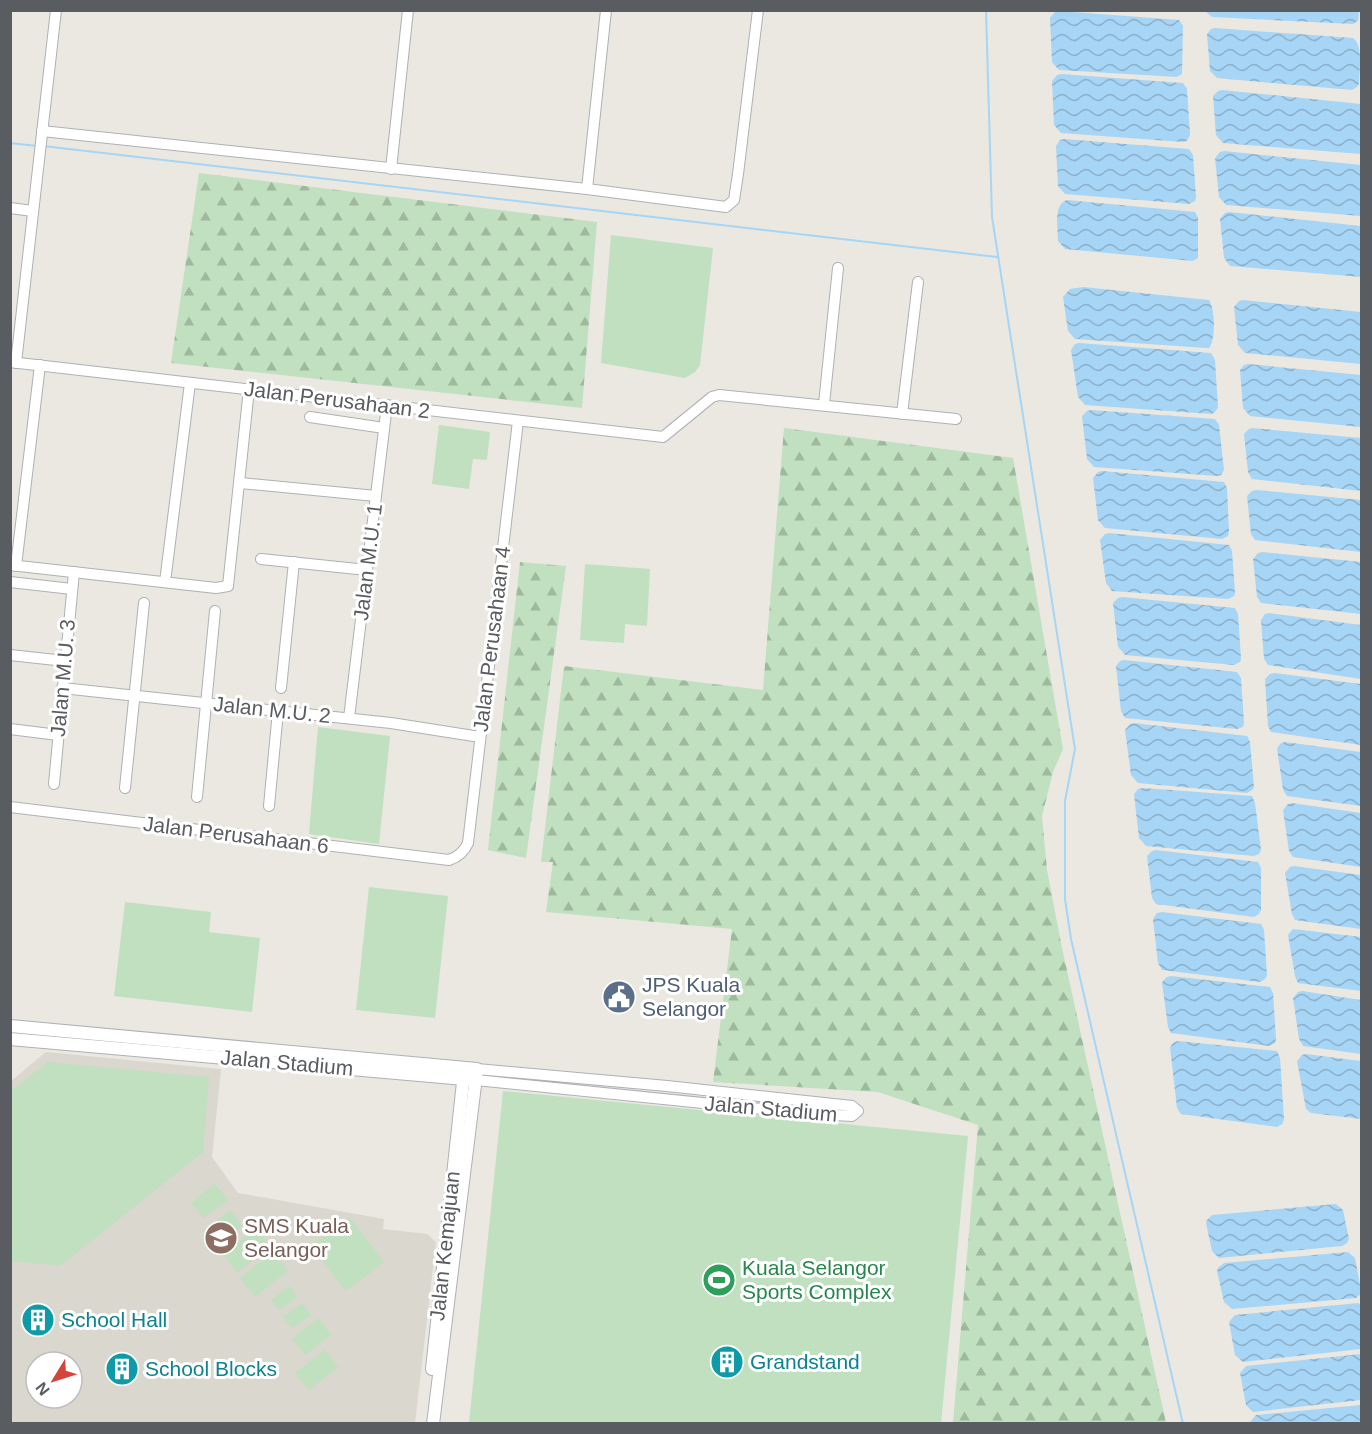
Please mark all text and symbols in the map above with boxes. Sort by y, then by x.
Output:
street label: Jalan Perusahaan 2 [243,377,431,422]
street label: Jalan M.U. 1 [349,502,386,622]
street label: Jalan Perusahaan 4 [469,545,514,733]
street label: Jalan M.U. 3 [46,618,79,738]
street label: Jalan M.U. 2 [212,692,332,727]
street label: Jalan Perusahaan 6 [142,812,330,857]
place label: JPS Kuala Selangor [642,973,740,1020]
public building icon: JPS Kuala Selangor [601,979,637,1015]
street label: Jalan Stadium [220,1045,354,1080]
street label: Jalan Stadium [704,1091,838,1126]
street label: Jalan Kemajuan [425,1170,464,1322]
place label: SMS Kuala Selangor [244,1214,349,1261]
school or university icon: SMS Kuala Selangor [203,1220,239,1256]
place label: Kuala Selangor Sports Complex [742,1256,892,1303]
sports icon: Kuala Selangor Sports Complex [701,1262,737,1298]
building icon: School Hall [20,1302,56,1338]
place label: School Hall [61,1308,167,1331]
building icon: Grandstand [709,1344,745,1380]
north arrow [24,1350,84,1410]
place label: Grandstand [750,1350,860,1373]
building icon: School Blocks [104,1351,140,1387]
place label: School Blocks [145,1357,277,1380]
text: N [32,1379,53,1399]

